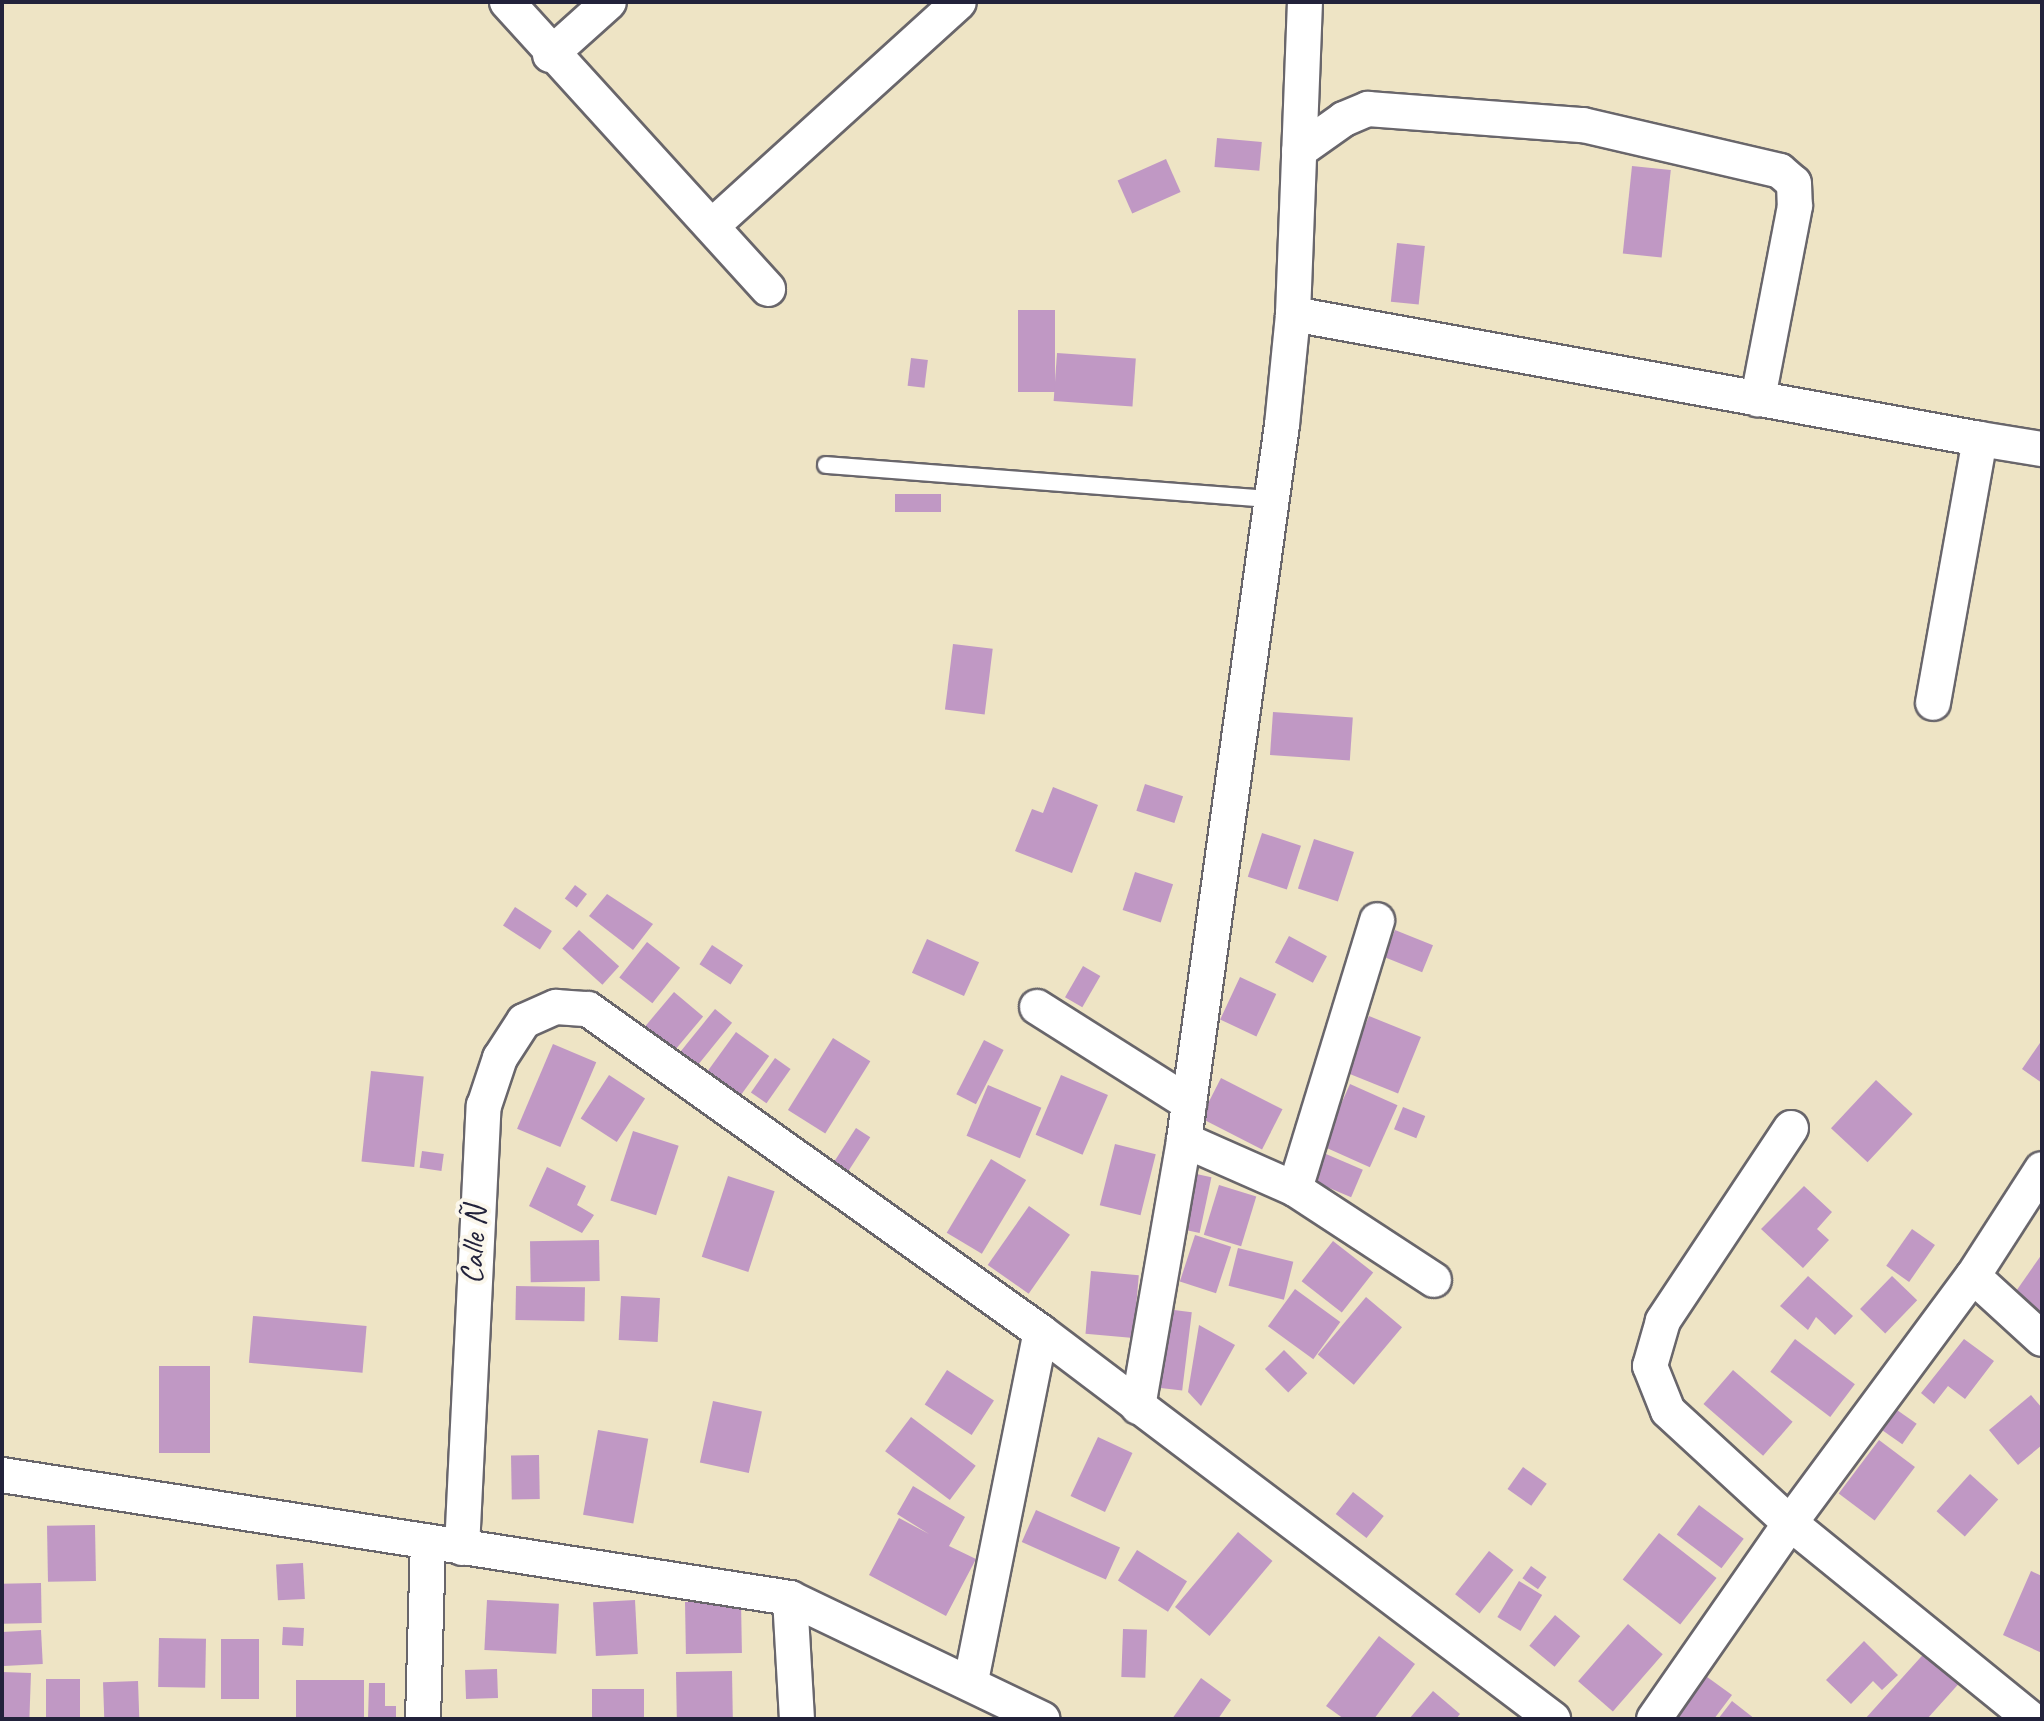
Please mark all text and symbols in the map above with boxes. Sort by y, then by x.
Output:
street label: Calle Ñ [453,1207,495,1285]

